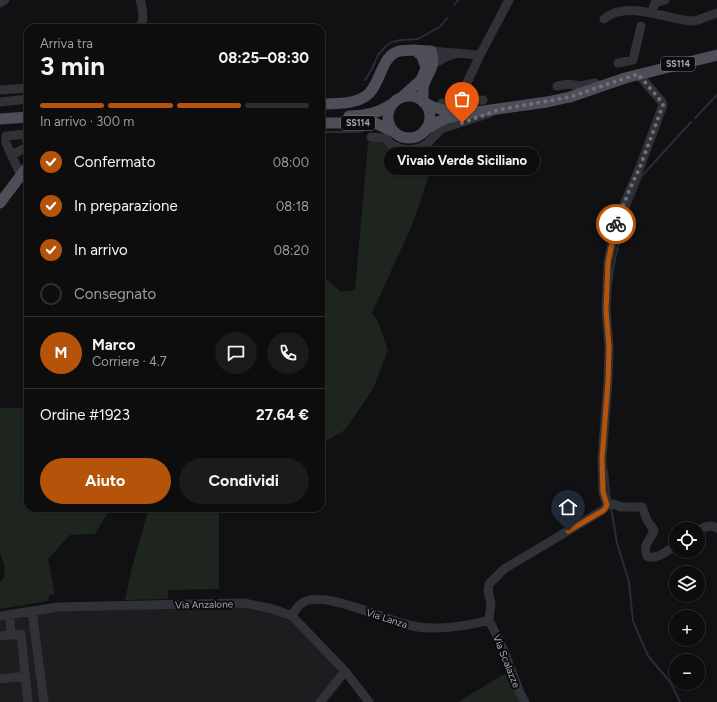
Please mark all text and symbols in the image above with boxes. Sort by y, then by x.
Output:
text: Arriva tra [40,36,93,51]
text: 08:25–08:30 [218,49,309,67]
text: 3 min [40,50,105,82]
road number: SS114 [661,57,695,71]
pin [445,82,479,123]
icon: bag [451,88,473,110]
text: In arrivo · 300 m [40,114,134,129]
road number: SS114 [341,116,375,130]
callout: Vivaio Verde Siciliano [384,147,540,175]
icon: check [40,151,62,173]
text: Confermato [74,153,155,171]
text: Vivaio Verde Siciliano [397,153,527,168]
text: 08:00 [273,155,309,170]
icon: check [40,195,62,217]
text: In preparazione [74,197,178,215]
text: 08:18 [276,199,309,214]
courier [596,204,636,244]
icon: bike [605,213,627,235]
icon: check [40,239,62,261]
text: In arrivo [74,241,128,259]
text: 08:20 [274,243,309,258]
text: Consegnato [74,285,156,303]
button: chat [215,332,257,374]
button: phone [267,332,309,374]
text: Marco [92,336,135,354]
text: M [55,344,67,362]
text: Corriere · 4.7 [92,354,167,369]
text: Ordine #1923 [40,406,130,424]
text: 27.64 € [256,406,309,424]
button: Aiuto [40,458,171,504]
button: Condividi [179,458,309,504]
pin [551,490,585,531]
icon: home [557,496,579,518]
map controls [669,522,705,690]
button: locate [669,522,705,558]
button: layers [669,566,705,602]
street label: Via Anzalone [175,597,234,612]
street label: Via Lanza [365,606,409,631]
button: + [669,610,705,646]
street label: Via Scalazze [490,633,523,690]
button: − [669,654,705,690]

